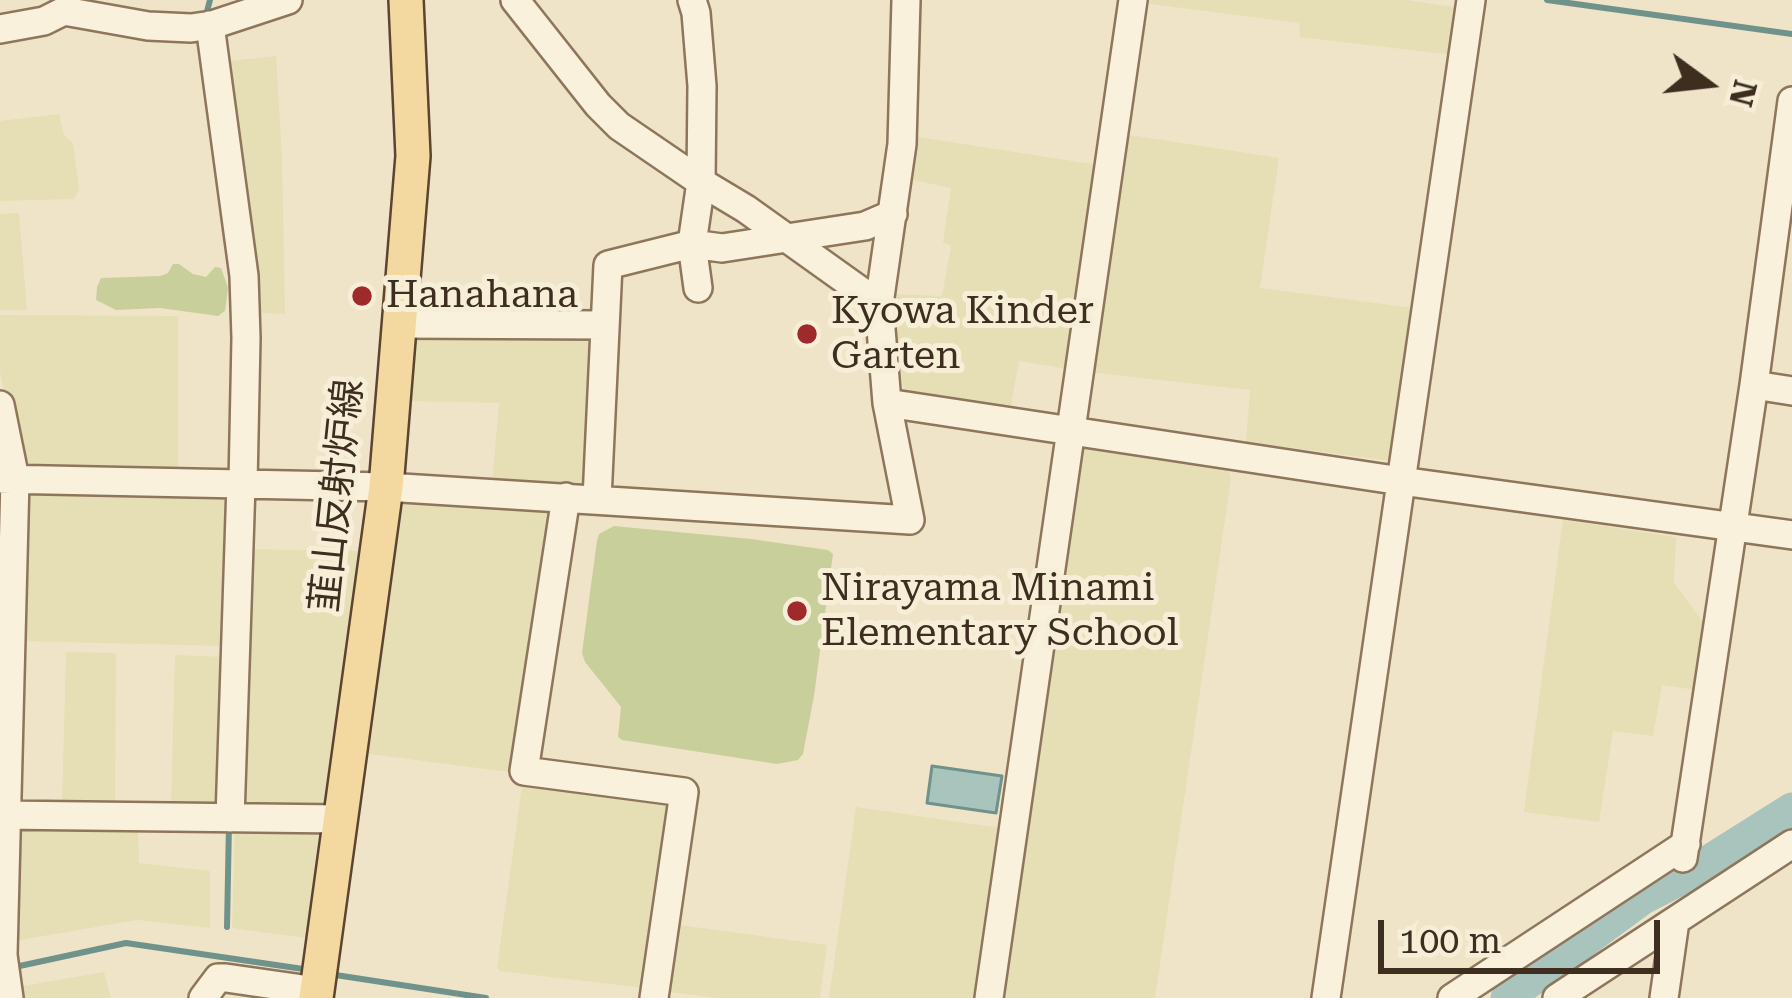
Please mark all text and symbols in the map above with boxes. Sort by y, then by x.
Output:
north arrow [1648,24,1768,144]
text: N [1721,76,1765,111]
place label: Hanahana [386,273,578,319]
marker: Hanahana [349,283,375,309]
place label: Kyowa Kinder Garten [831,289,1094,380]
marker: Kyowa Kinder Garten [794,321,820,347]
street label: 韮山反射炉線 [302,377,374,615]
place label: Nirayama Minami Elementary School [821,566,1179,657]
marker: Nirayama Minami Elementary School [784,598,810,624]
scale bar [1384,896,1666,970]
text: 100 m [1399,920,1501,962]

